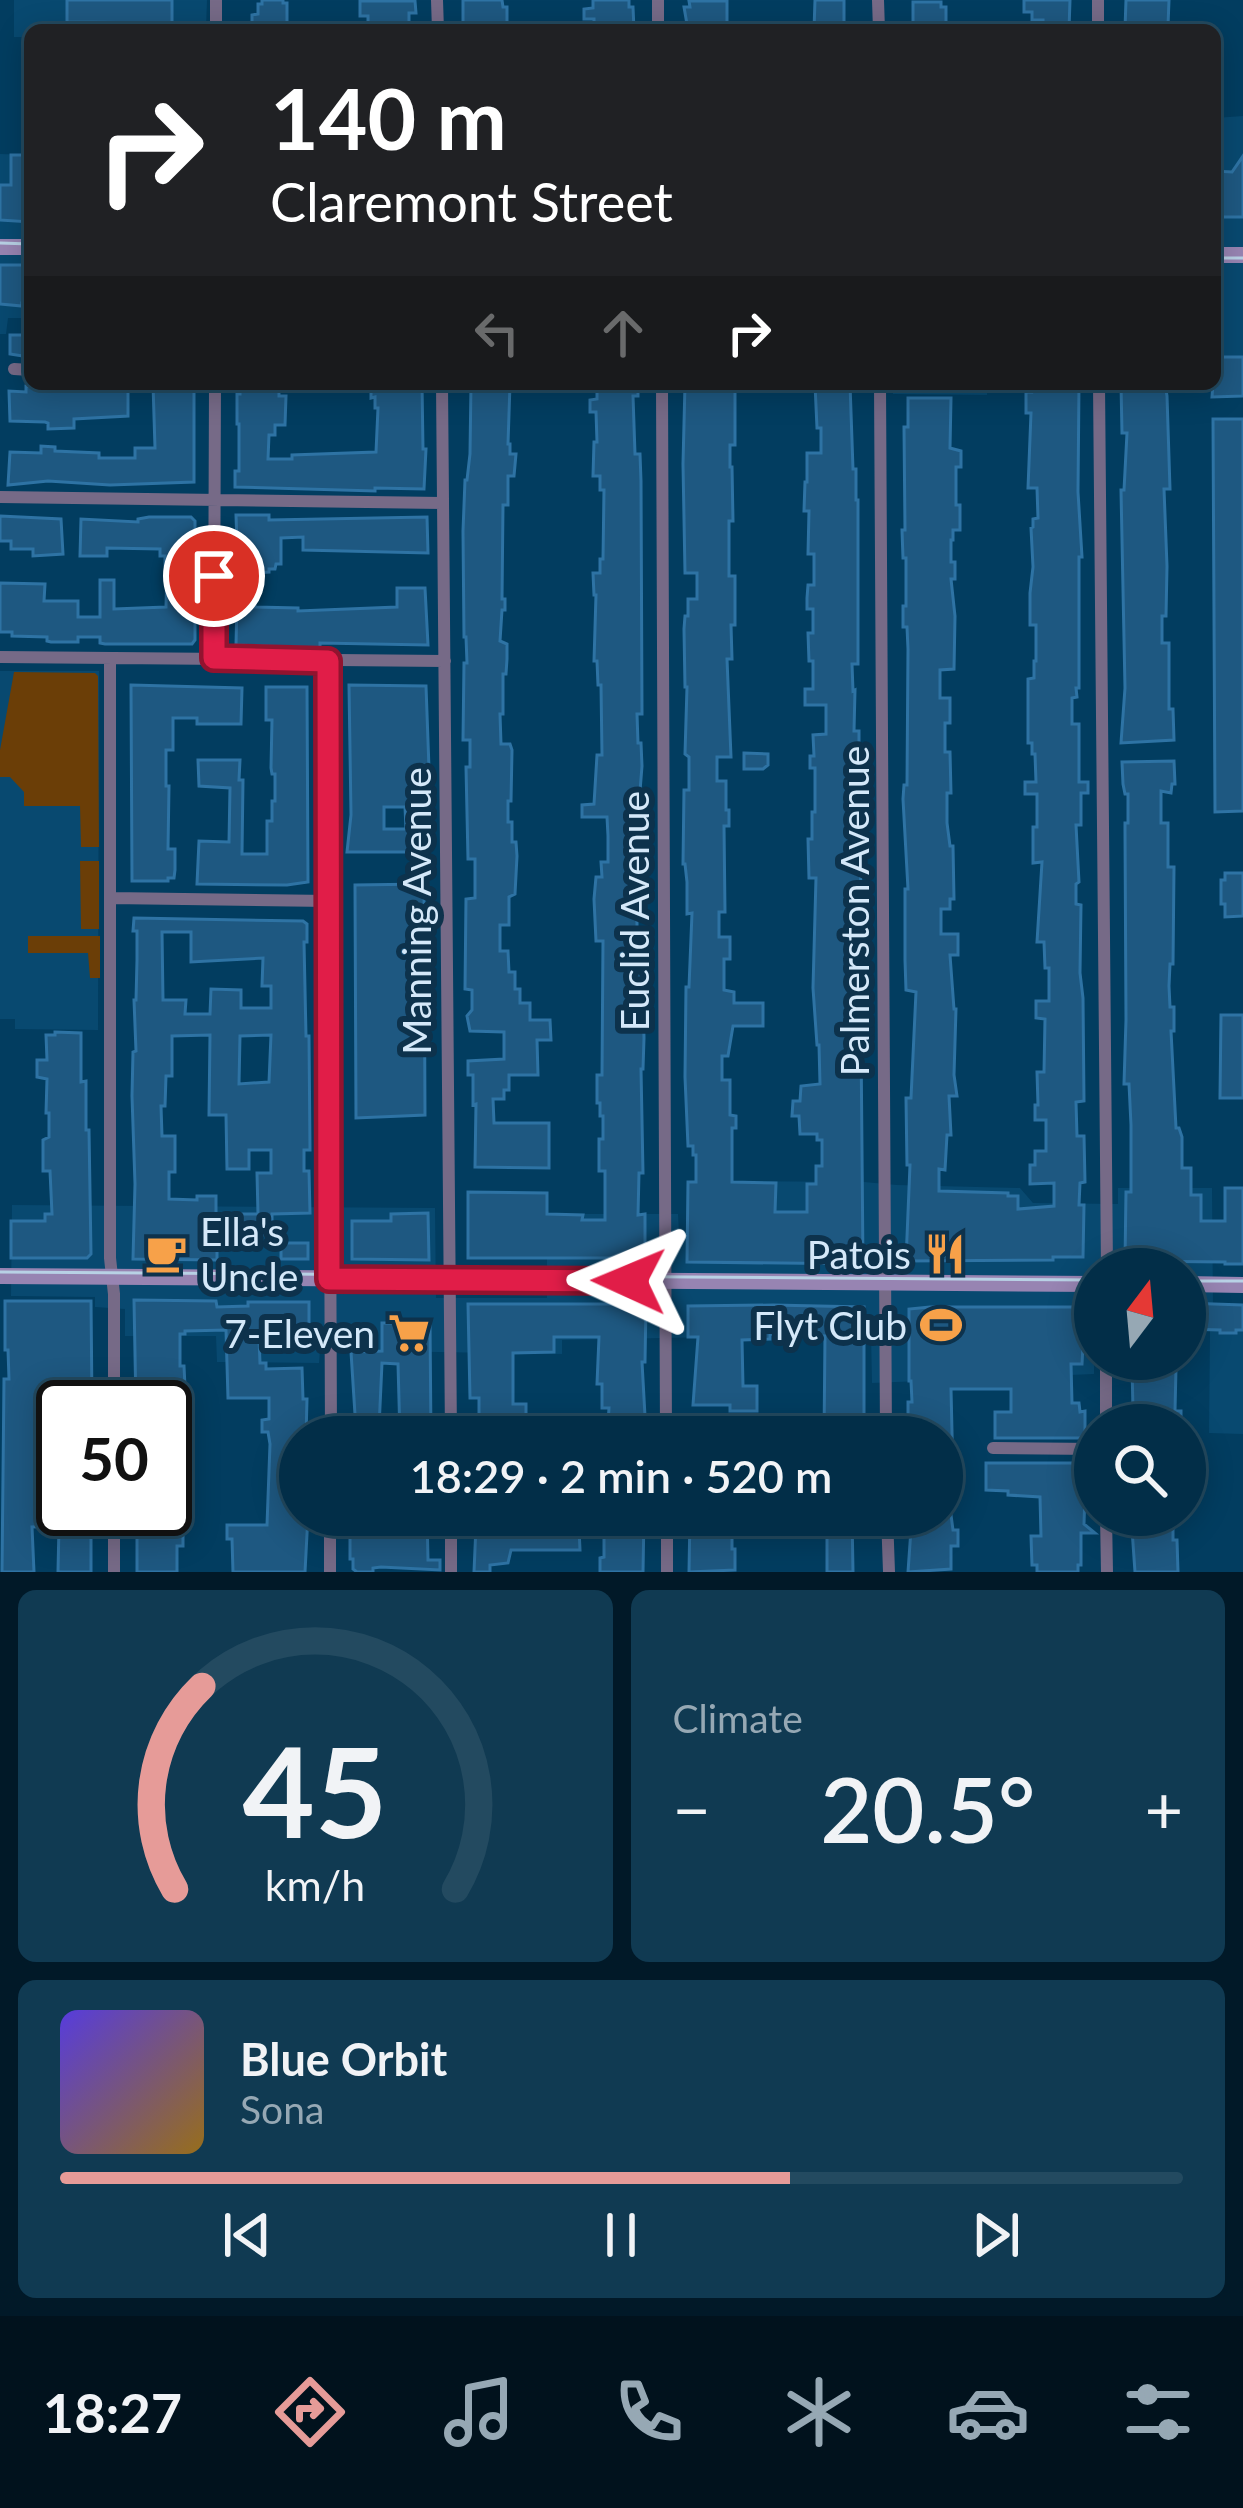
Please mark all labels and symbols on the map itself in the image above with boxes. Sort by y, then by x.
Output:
pin [163,525,265,627]
street label: Palmerston Avenue [831,746,877,1076]
street label: Manning Avenue [393,767,439,1055]
street label: Euclid Avenue [611,791,657,1031]
place label: Ella's Uncle [200,1208,298,1299]
position arrow [566,1218,692,1344]
cafe icon: Ella's Uncle [143,1230,189,1276]
place label: Patois [807,1231,911,1277]
restaurant icon: Patois [922,1231,968,1277]
north arrow [1074,1248,1206,1380]
place label: Flyt Club [753,1302,907,1348]
sports icon: Flyt Club [918,1302,964,1348]
place label: 7-Eleven [224,1310,375,1356]
supermarket icon: 7-Eleven [386,1310,432,1356]
speed limit sign: 50 [36,1380,192,1536]

